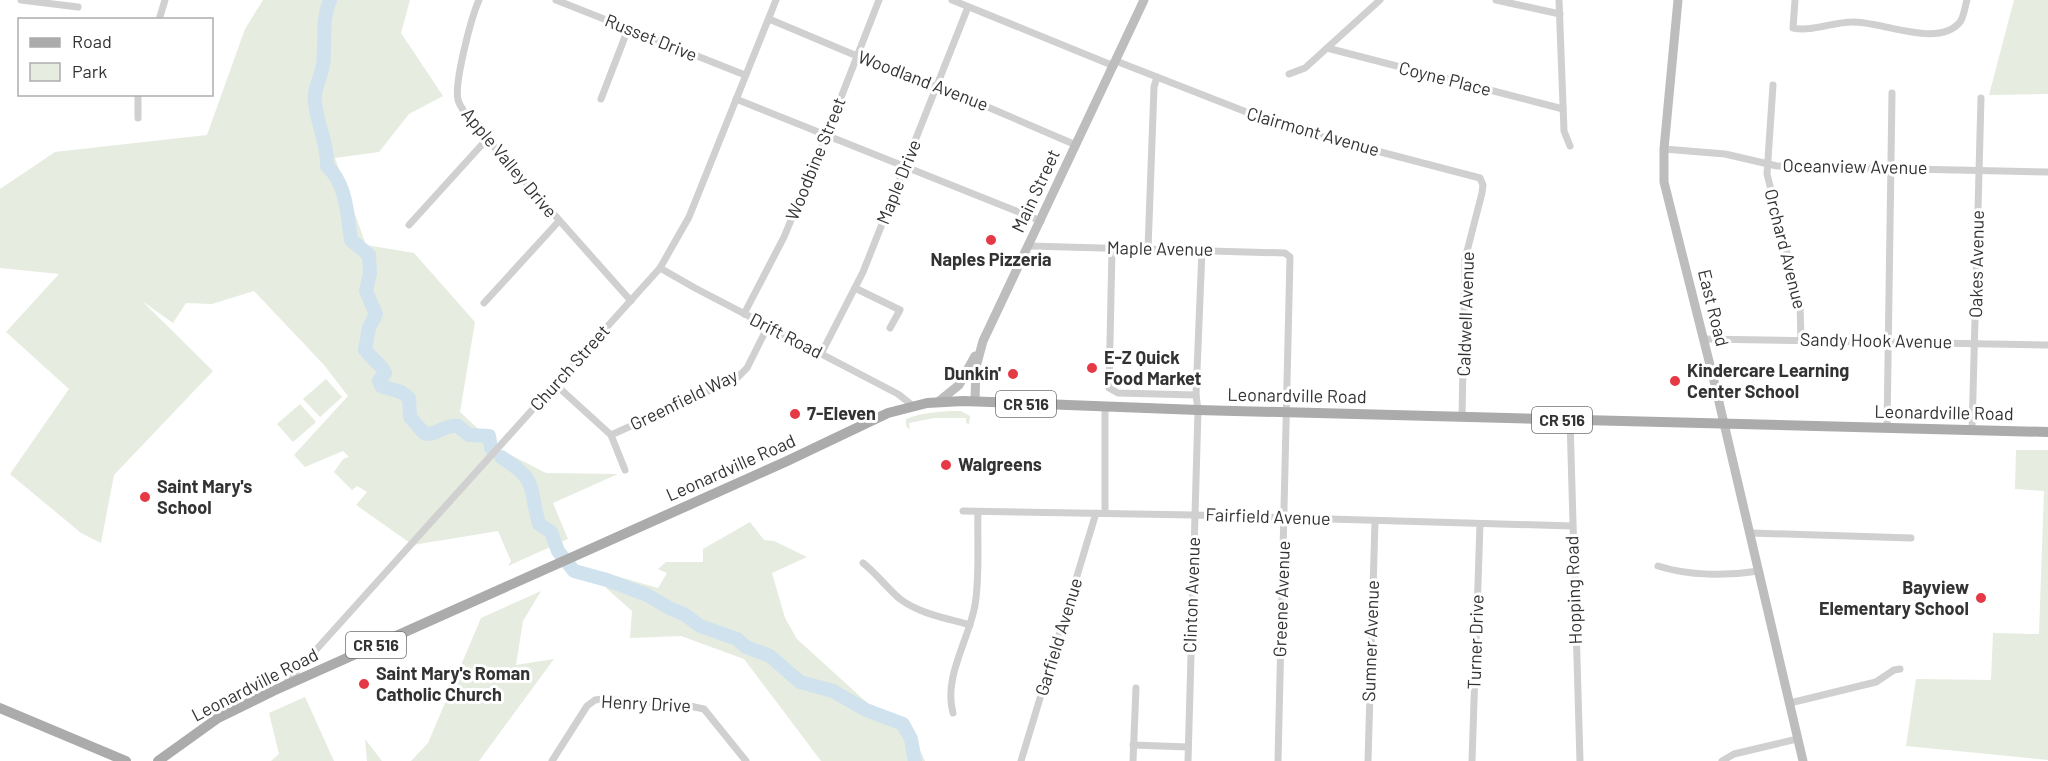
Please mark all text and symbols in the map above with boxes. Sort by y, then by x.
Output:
street label: Russet Drive [602,9,701,66]
legend [18,18,213,96]
text: Road [72,30,112,52]
street label: Woodland Avenue [855,45,992,115]
street label: Coyne Place [1397,56,1494,100]
text: Park [72,60,107,82]
street label: Woodbine Street [780,94,850,223]
street label: Clairmont Avenue [1244,102,1382,161]
street label: Apple Valley Drive [457,103,562,222]
street label: Maple Drive [871,136,925,227]
street label: Main Street [1006,146,1064,236]
street label: Oceanview Avenue [1782,154,1928,178]
street label: Orchard Avenue [1760,186,1812,311]
street label: Oakes Avenue [1964,210,1988,318]
marker: Naples Pizzeria [984,233,998,247]
street label: Maple Avenue [1107,236,1213,260]
place label: Naples Pizzeria [930,248,1052,270]
street label: Caldwell Avenue [1452,251,1478,377]
street label: East Road [1694,267,1734,349]
street label: Drift Road [746,307,826,363]
street label: Church Street [525,320,614,415]
street label: Sandy Hook Avenue [1800,328,1952,352]
place label: E-Z Quick Food Market [1104,346,1202,389]
place label: Kindercare Learning Center School [1687,359,1849,402]
marker: E-Z Quick Food Market [1085,361,1099,375]
place label: Dunkin' [944,362,1001,384]
street label: Greenfield Way [626,364,741,435]
marker: Dunkin' [1006,367,1020,381]
marker: Kindercare Learning Center School [1668,374,1682,388]
street label: Leonardville Road [1227,383,1367,407]
road number: CR 516 [996,391,1056,417]
street label: Leonardville Road [1874,400,2014,424]
place label: 7-Eleven [807,402,876,424]
marker: 7-Eleven [788,407,802,421]
road number: CR 516 [1532,407,1592,433]
street label: Leonardville Road [663,429,799,505]
place label: Walgreens [958,453,1042,475]
marker: Walgreens [939,458,953,472]
place label: Saint Mary's School [157,475,252,518]
marker: Saint Mary's School [138,490,152,504]
street label: Fairfield Avenue [1205,503,1331,529]
street label: Hopping Road [1560,535,1586,645]
street label: Clinton Avenue [1178,537,1204,653]
street label: Greene Avenue [1268,540,1294,658]
street label: Garfield Avenue [1030,575,1086,698]
place label: Bayview Elementary School [1819,576,1969,619]
street label: Sumner Avenue [1357,580,1383,702]
marker: Bayview Elementary School [1974,591,1988,605]
street label: Turner Drive [1462,594,1488,690]
road number: CR 516 [346,632,406,658]
street label: Leonardville Road [188,643,322,726]
place label: Saint Mary's Roman Catholic Church [376,662,530,705]
marker: Saint Mary's Roman Catholic Church [357,677,371,691]
street label: Henry Drive [600,690,692,716]

